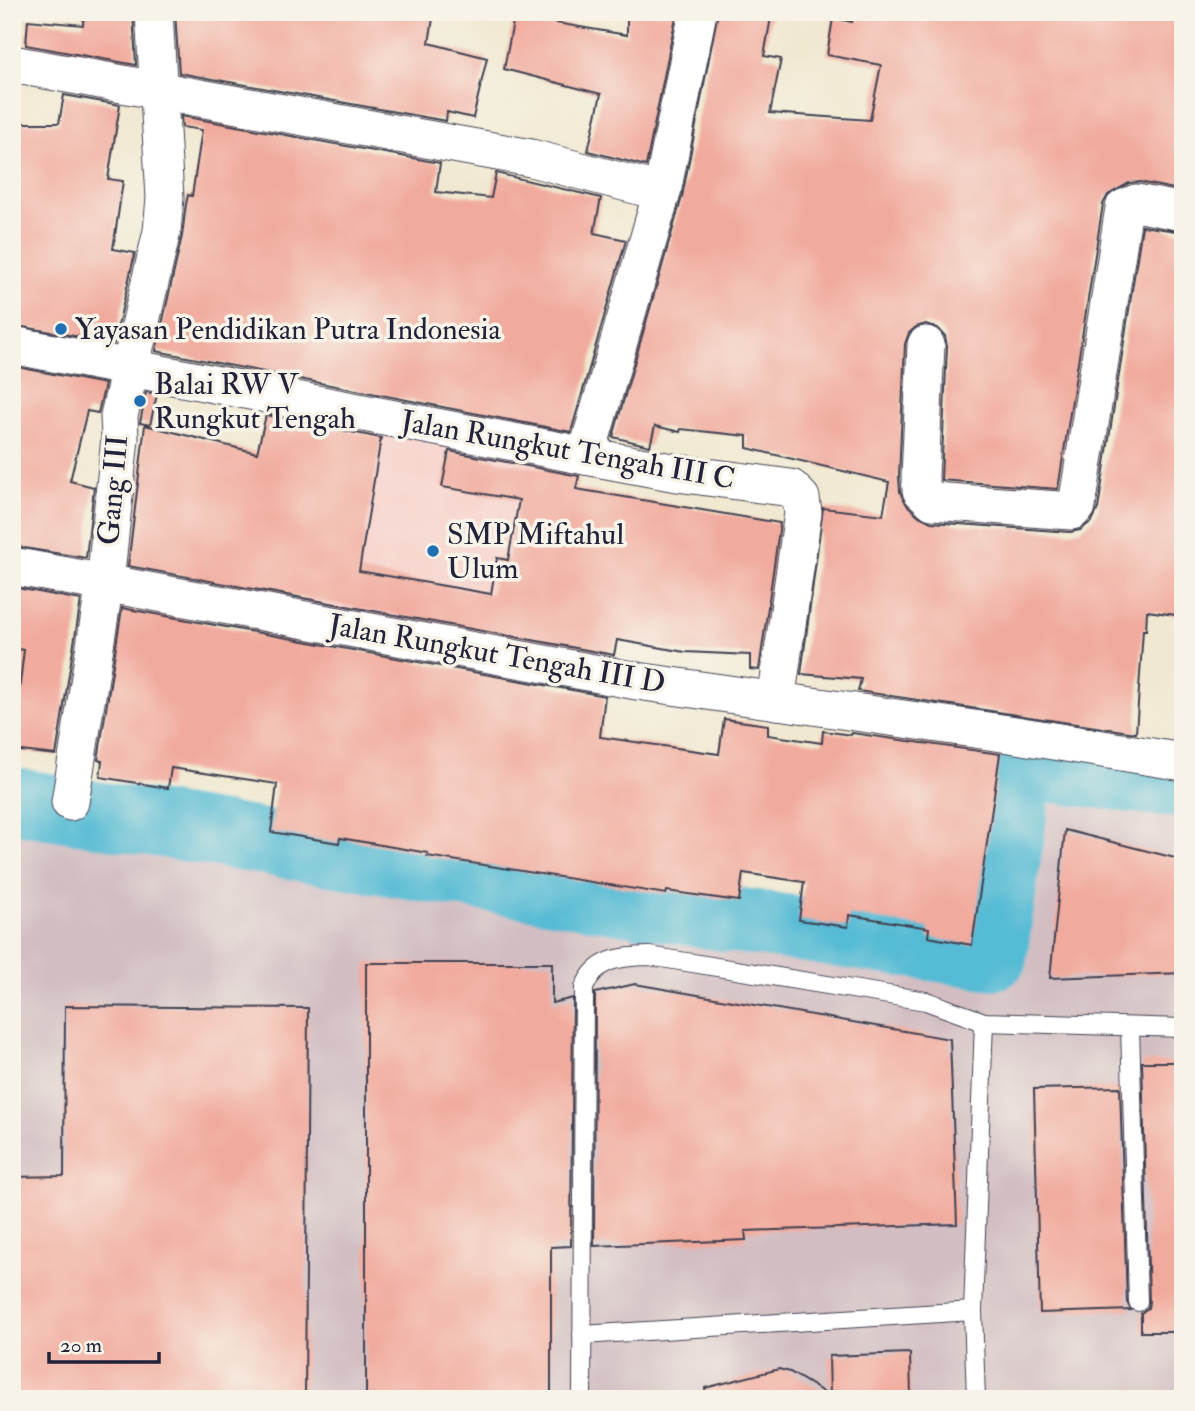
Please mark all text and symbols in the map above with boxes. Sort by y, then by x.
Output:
place label: Yayasan Pendidikan Putra Indonesia [75,311,502,348]
marker: Yayasan Pendidikan Putra Indonesia [53,321,69,337]
place label: Balai RW V Rungkut Tengah [154,366,356,437]
marker: Balai RW V Rungkut Tengah [132,393,148,409]
street label: Jalan Rungkut Tengah III C [397,402,738,498]
street label: Gang III [90,433,136,547]
place label: SMP Miftahul Ulum [447,516,624,587]
marker: SMP Miftahul Ulum [425,543,441,559]
street label: Jalan Rungkut Tengah III D [325,606,668,702]
scale bar [49,1320,159,1364]
text: 20 m [60,1332,102,1359]

